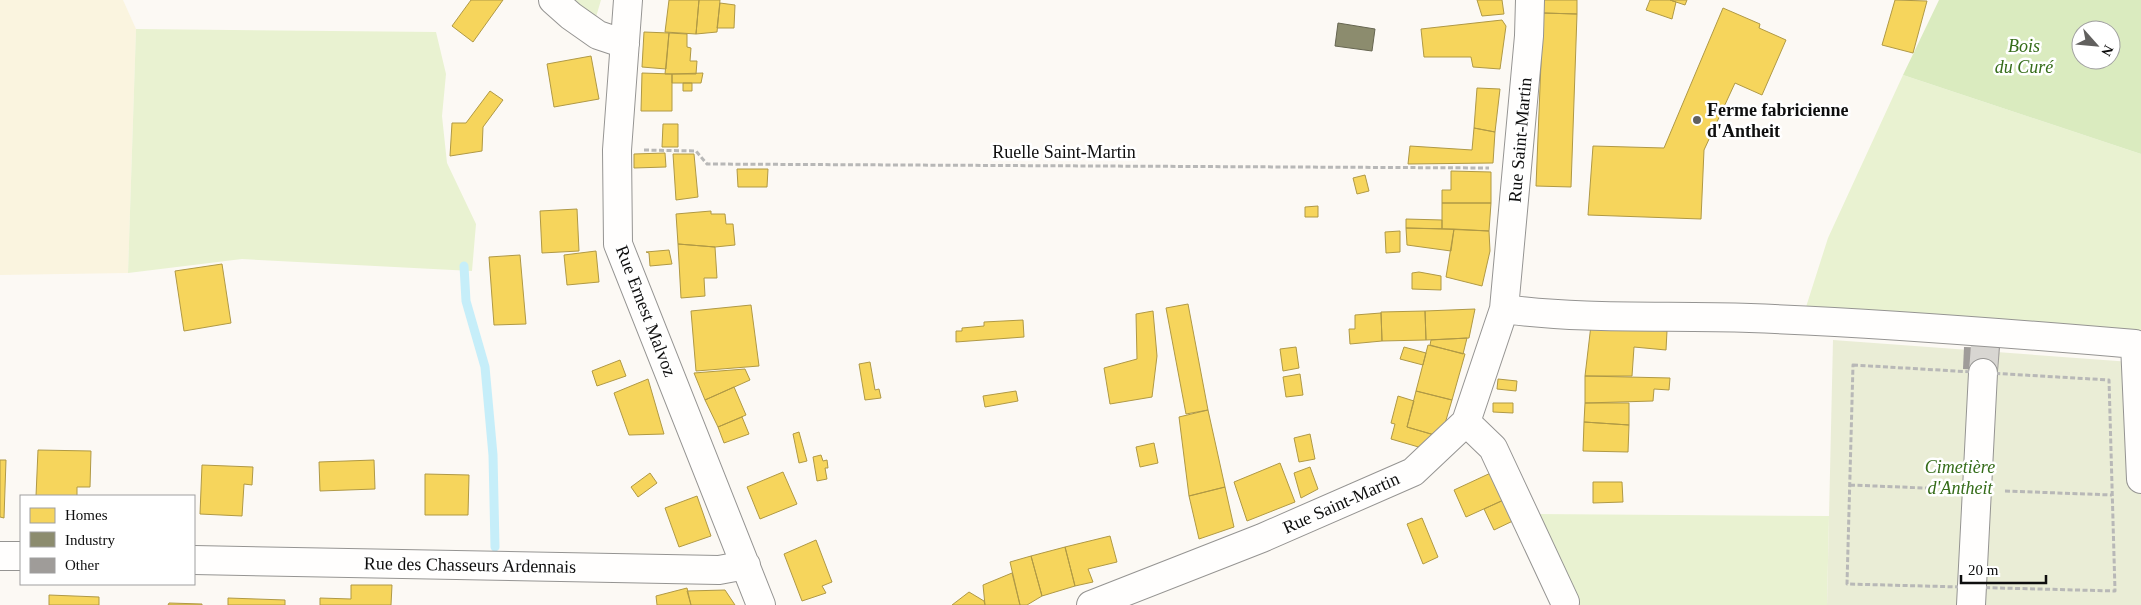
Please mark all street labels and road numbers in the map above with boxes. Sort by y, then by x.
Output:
street label: Rue Saint-Martin [1505,77,1535,203]
street label: Ruelle Saint-Martin [992,142,1136,162]
street label: Rue Ernest Malvoz [612,243,680,379]
street label: Rue Saint-Martin [1280,468,1402,538]
street label: Rue des Chasseurs Ardennais [364,553,576,577]

